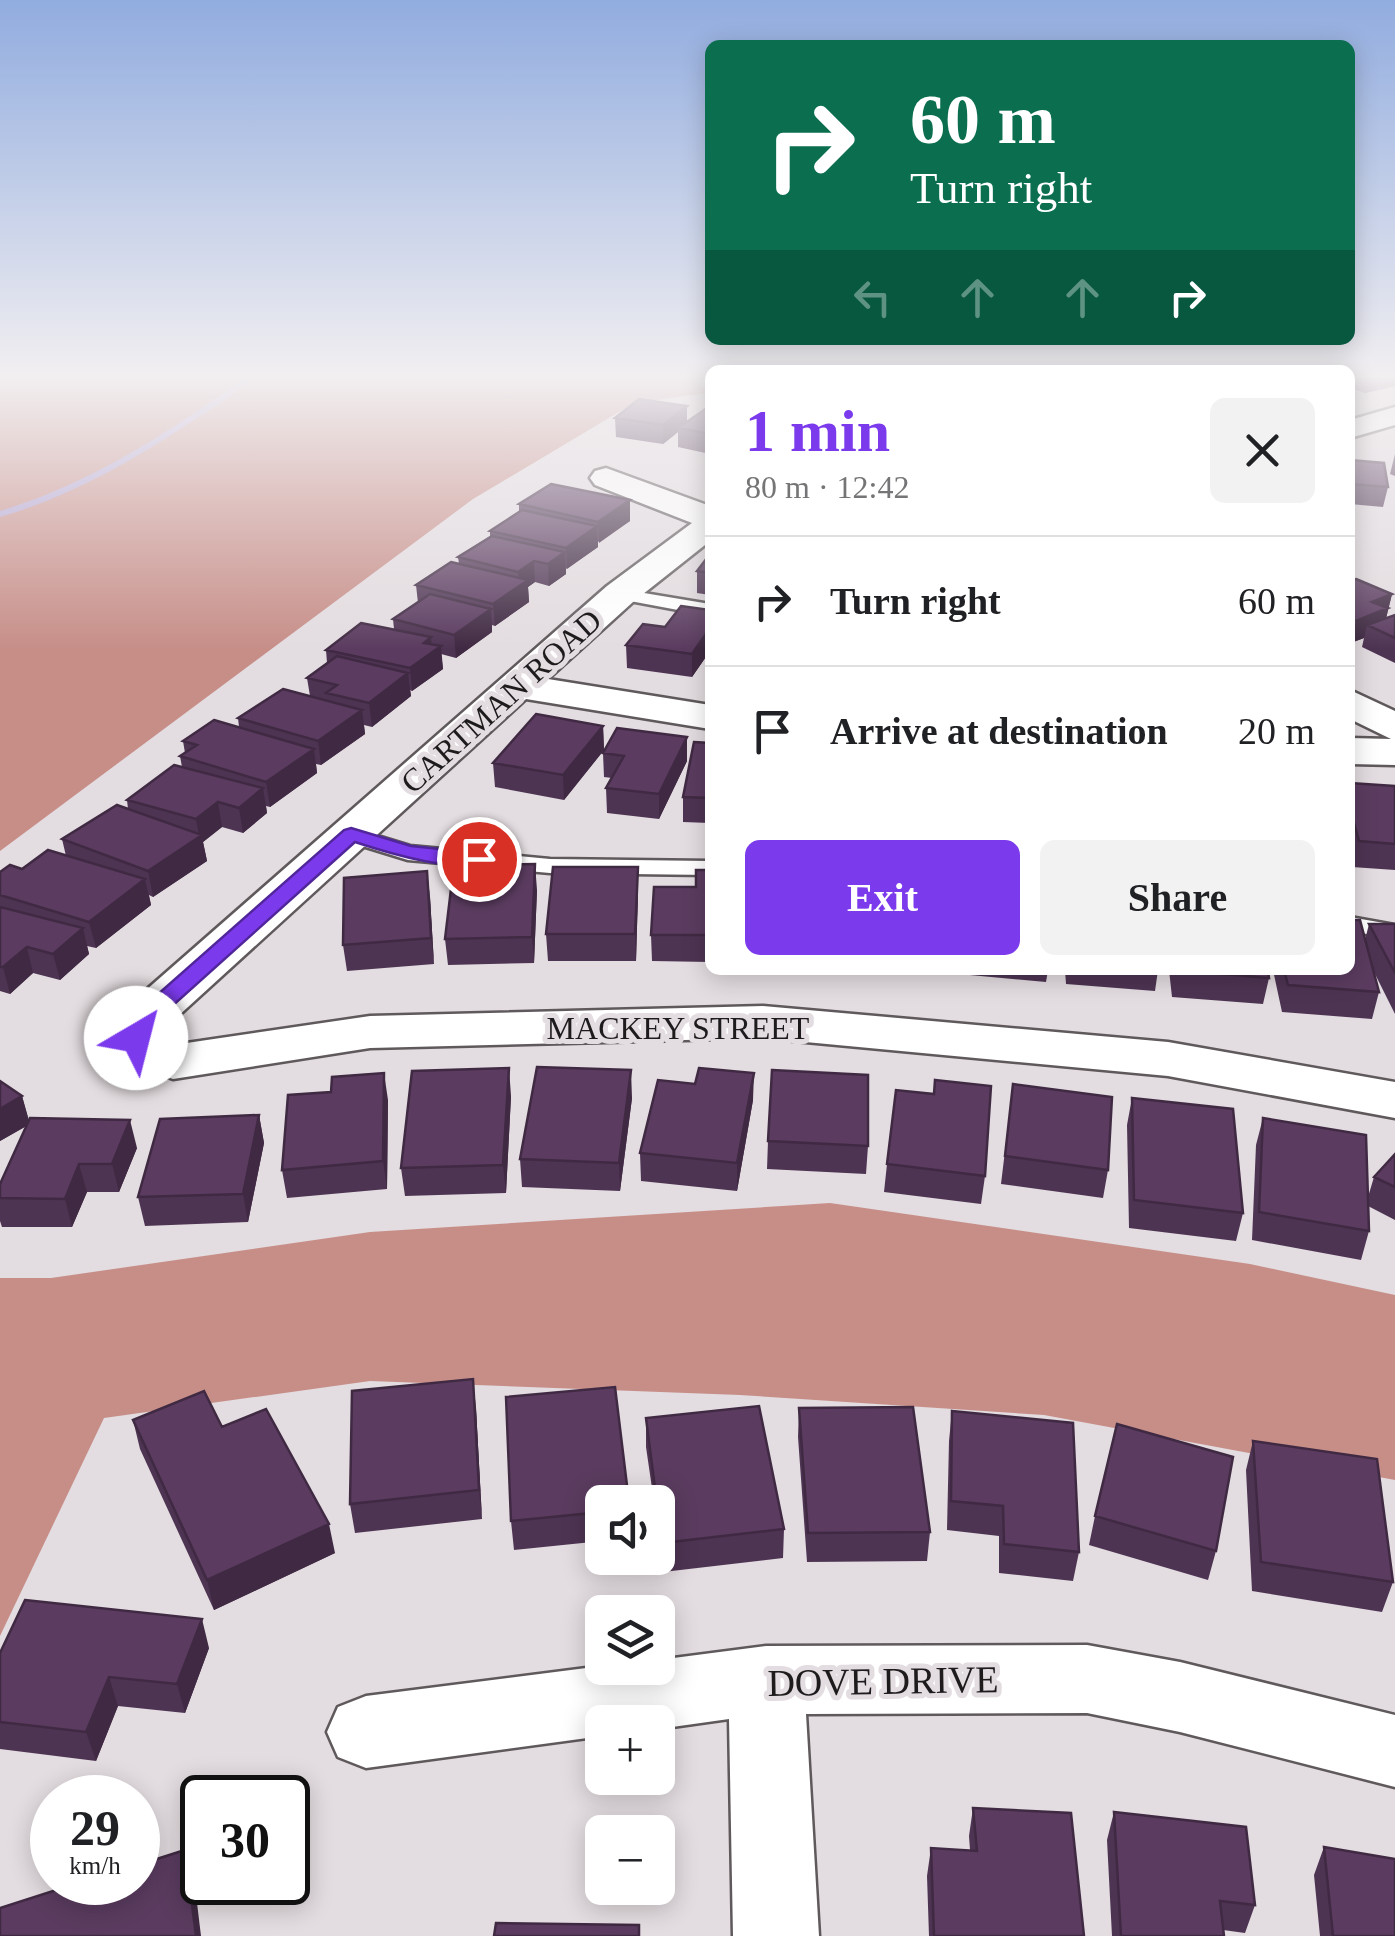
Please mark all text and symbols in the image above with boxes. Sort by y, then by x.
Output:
icon: right [745,80,875,210]
text: 60 m [910,81,1056,158]
text: Turn right [910,163,1092,213]
icon: left [845,270,900,325]
icon: ahead [950,270,1005,325]
icon: ahead [1055,270,1110,325]
icon: right [1160,270,1215,325]
text: 1 min [745,398,890,464]
button: close [1210,398,1315,503]
text: 80 m · 12:42 [745,469,909,505]
icon: right [745,574,800,629]
text: Turn right [830,580,1001,622]
text: 60 m [1238,580,1315,622]
street label: CARTMAN ROAD [394,602,608,800]
icon: arrive [745,704,800,759]
text: Arrive at destination [830,710,1168,752]
text: 20 m [1238,710,1315,752]
pin [437,817,522,902]
icon: arrive [452,832,507,887]
button: Exit [745,840,1020,955]
button: Share [1040,840,1315,955]
position arrow [84,986,188,1090]
street label: MACKEY STREET [547,1010,810,1046]
map controls [585,1485,675,1905]
button: sound [585,1485,675,1575]
button: layers [585,1595,675,1685]
street label: DOVE DRIVE [767,1658,999,1704]
button: + [585,1705,675,1795]
speed limit sign: 30 [180,1775,310,1905]
text: 29 [70,1800,120,1856]
button: − [585,1815,675,1905]
text: km/h [69,1852,121,1879]

